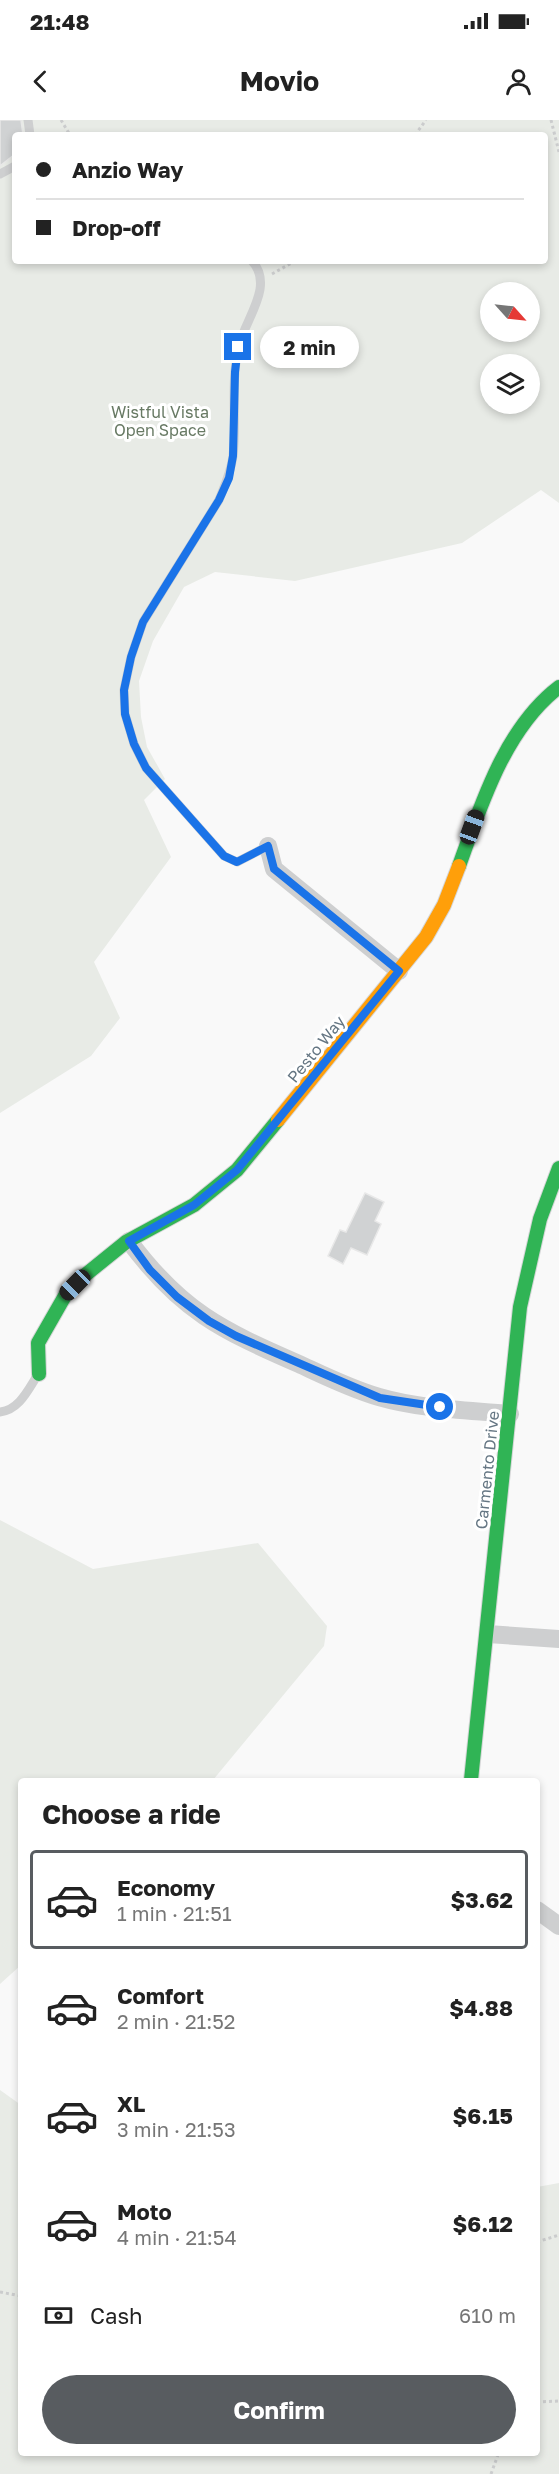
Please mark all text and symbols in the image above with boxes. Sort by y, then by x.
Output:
text: 21:48 [30,8,90,35]
icon: back [24,65,57,98]
text: Movio [240,65,319,97]
icon: person [502,65,535,98]
text: Anzio Way [72,156,183,183]
text: Drop-off [72,214,161,241]
north arrow [480,282,540,342]
map controls [480,282,540,414]
callout: 2 min [259,326,358,368]
route end [224,333,251,360]
text: 2 min [283,335,336,359]
button: layers [480,354,540,414]
park label: Wistful Vista Open Space [111,402,209,440]
car [457,807,487,847]
street label: Pesto Way [283,1011,349,1087]
car [56,1266,94,1304]
route start [426,1393,453,1420]
street label: Carmento Drive [471,1410,503,1530]
text: Choose a ride [42,1798,221,1830]
icon: car [45,1873,99,1927]
text: Economy [117,1874,215,1901]
text: $3.62 [450,1886,513,1913]
text: 1 min · 21:51 [117,1901,232,1925]
icon: car [45,1981,99,2035]
text: Comfort [117,1982,204,2009]
text: $4.88 [449,1994,513,2021]
text: 2 min · 21:52 [117,2009,235,2033]
icon: car [45,2089,99,2143]
text: XL [117,2090,145,2117]
text: $6.15 [452,2102,513,2129]
text: 3 min · 21:53 [117,2117,236,2141]
icon: car [45,2197,99,2251]
text: Moto [117,2198,172,2225]
text: $6.12 [452,2210,513,2237]
text: 4 min · 21:54 [117,2225,237,2249]
icon: cash [42,2299,75,2332]
text: Cash [90,2302,143,2329]
text: 610 m [459,2303,516,2327]
button: Confirm [42,2375,516,2444]

